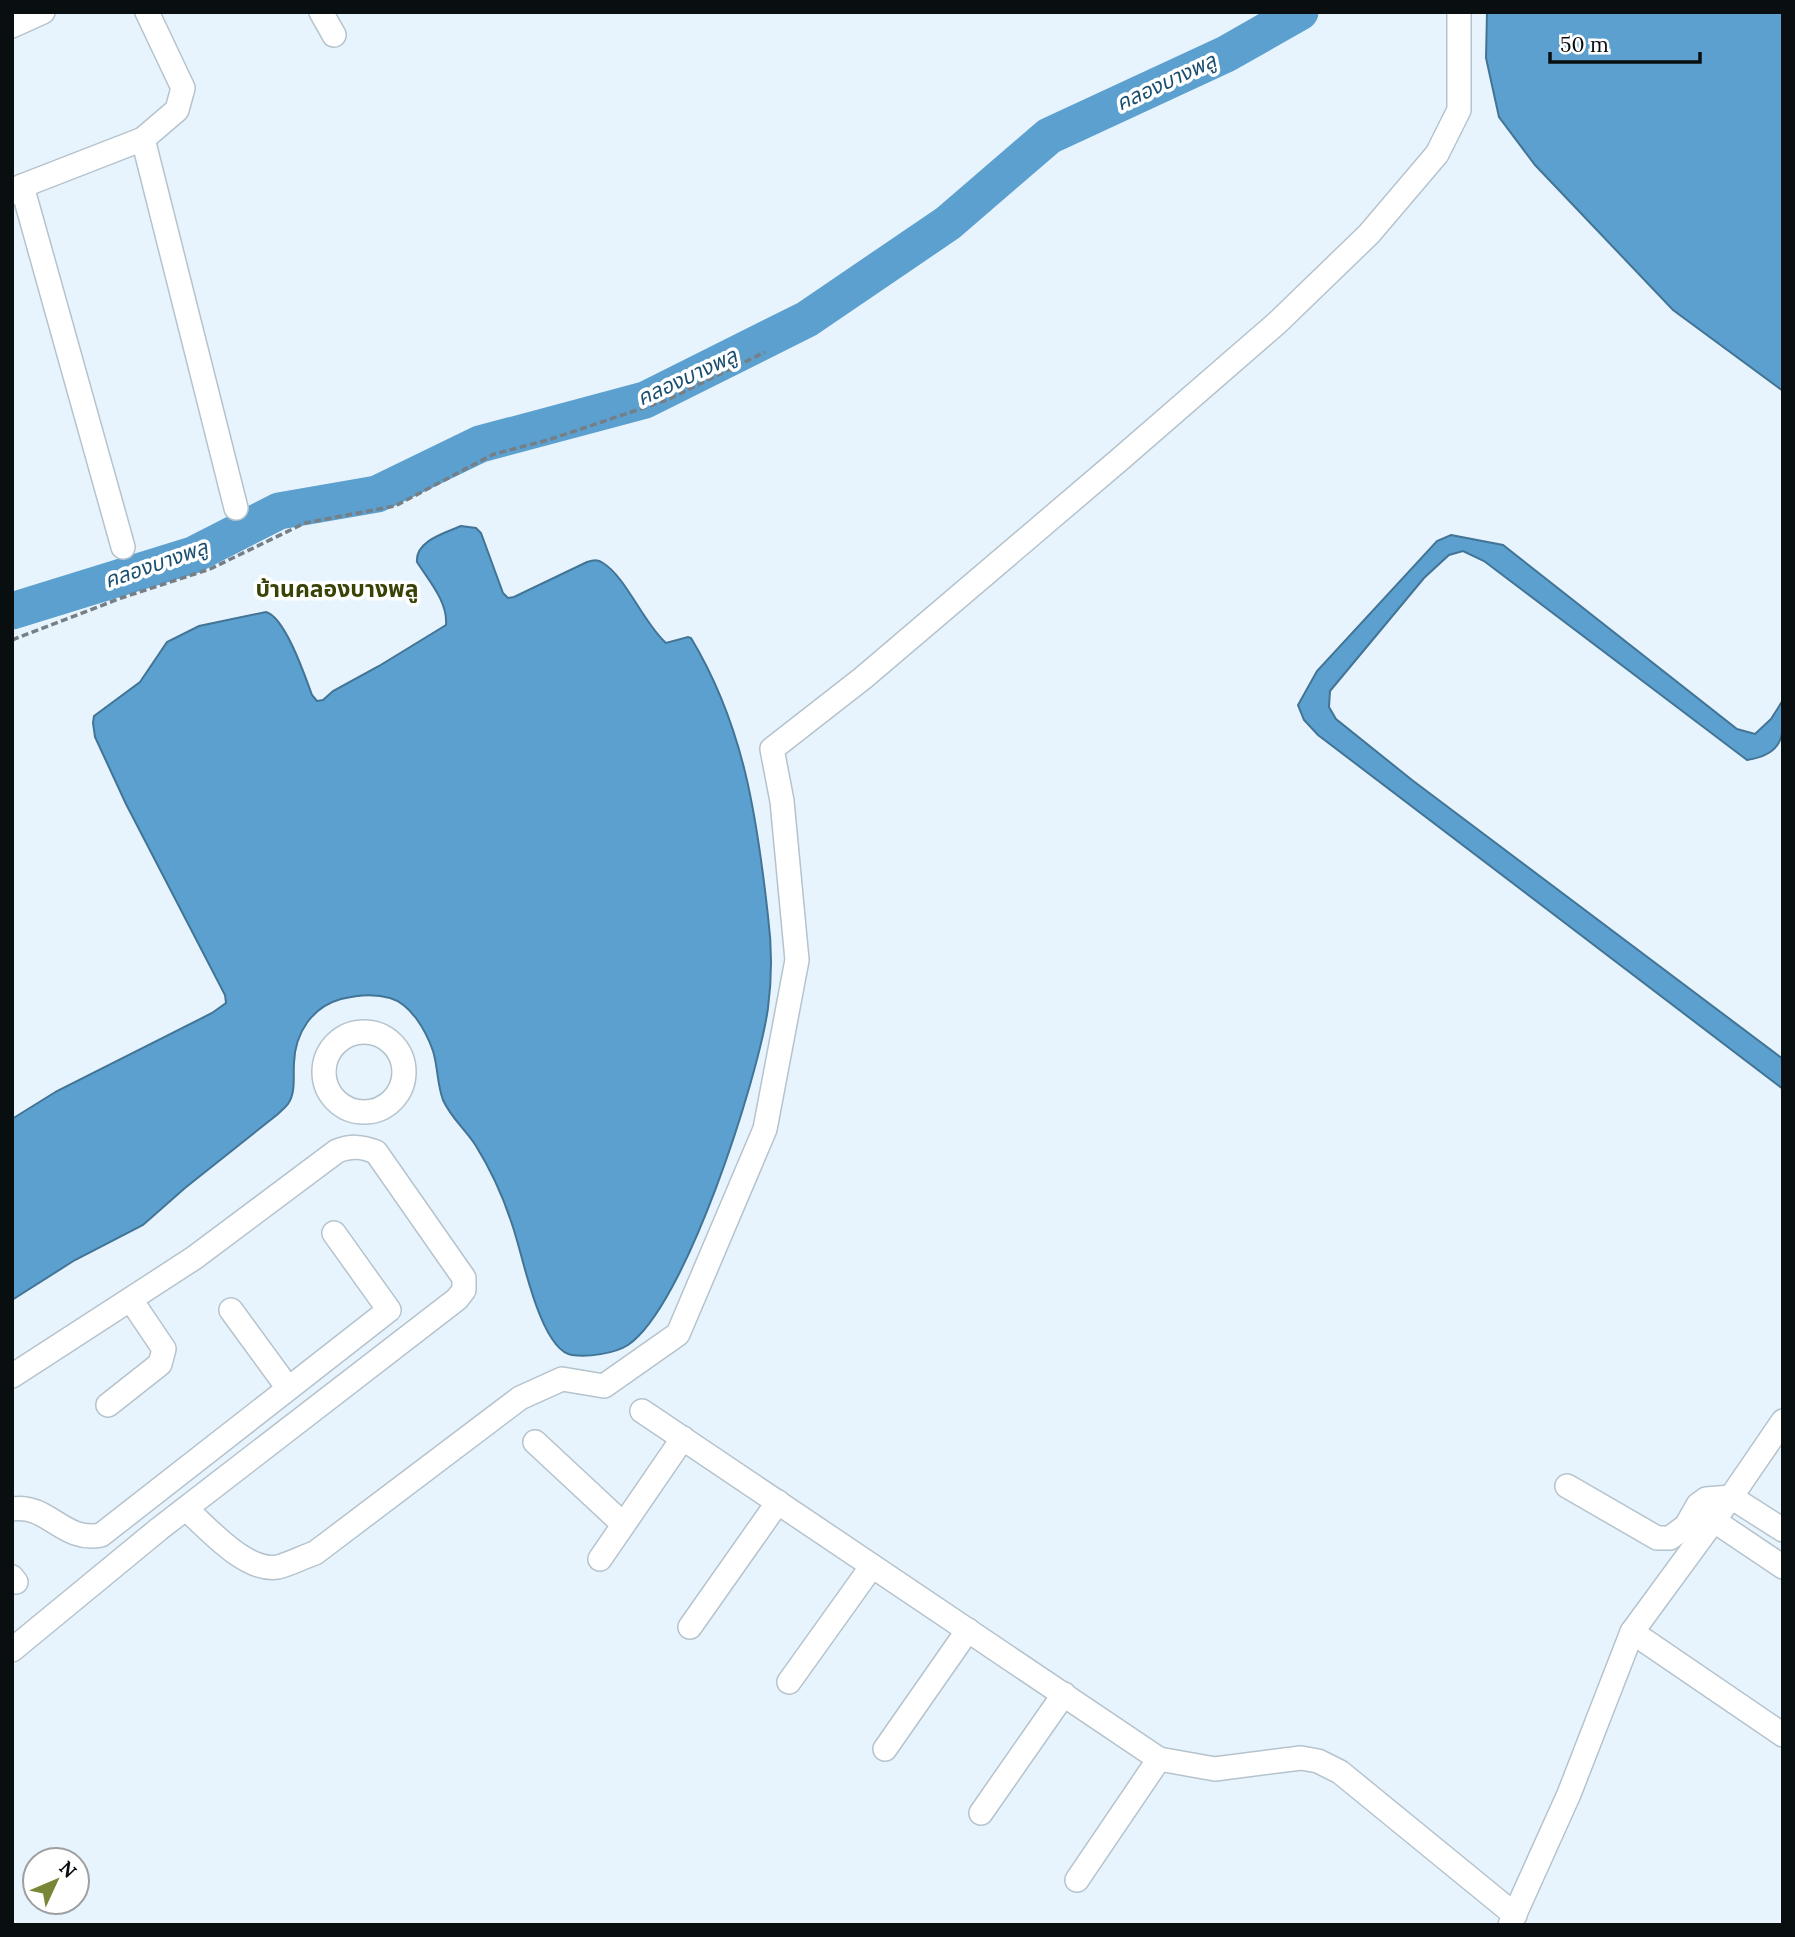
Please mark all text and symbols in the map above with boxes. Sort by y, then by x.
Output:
scale bar [1550,21,1700,65]
text: 50 m [1560,31,1609,58]
water label: คลองบางพลู [1111,46,1221,116]
water label: คลองบางพลู [632,341,742,411]
water label: คลองบางพลู [101,533,212,594]
district label: บ้านคลองบางพลู [255,574,419,603]
north arrow [21,1846,91,1916]
text: N [54,1856,82,1883]

